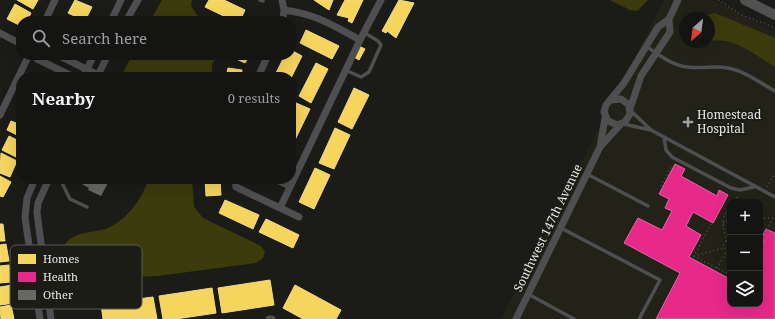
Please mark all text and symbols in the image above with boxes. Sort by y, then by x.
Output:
north arrow [679,12,715,48]
search box [16,16,296,60]
icon: search [30,27,52,49]
text: Search here [62,28,147,48]
text: Nearby [32,87,95,110]
text: 0 results [228,89,280,107]
place label: Homestead Hospital [697,106,762,137]
marker: Homestead Hospital [682,116,694,128]
street label: Southwest 147th Avenue [509,161,586,295]
map controls [727,199,763,307]
button: + [727,199,763,235]
button: − [727,235,763,271]
legend [10,245,142,309]
text: Homes [43,251,79,266]
text: Health [43,269,78,284]
button: layers [727,271,763,307]
text: Other [43,287,74,302]

